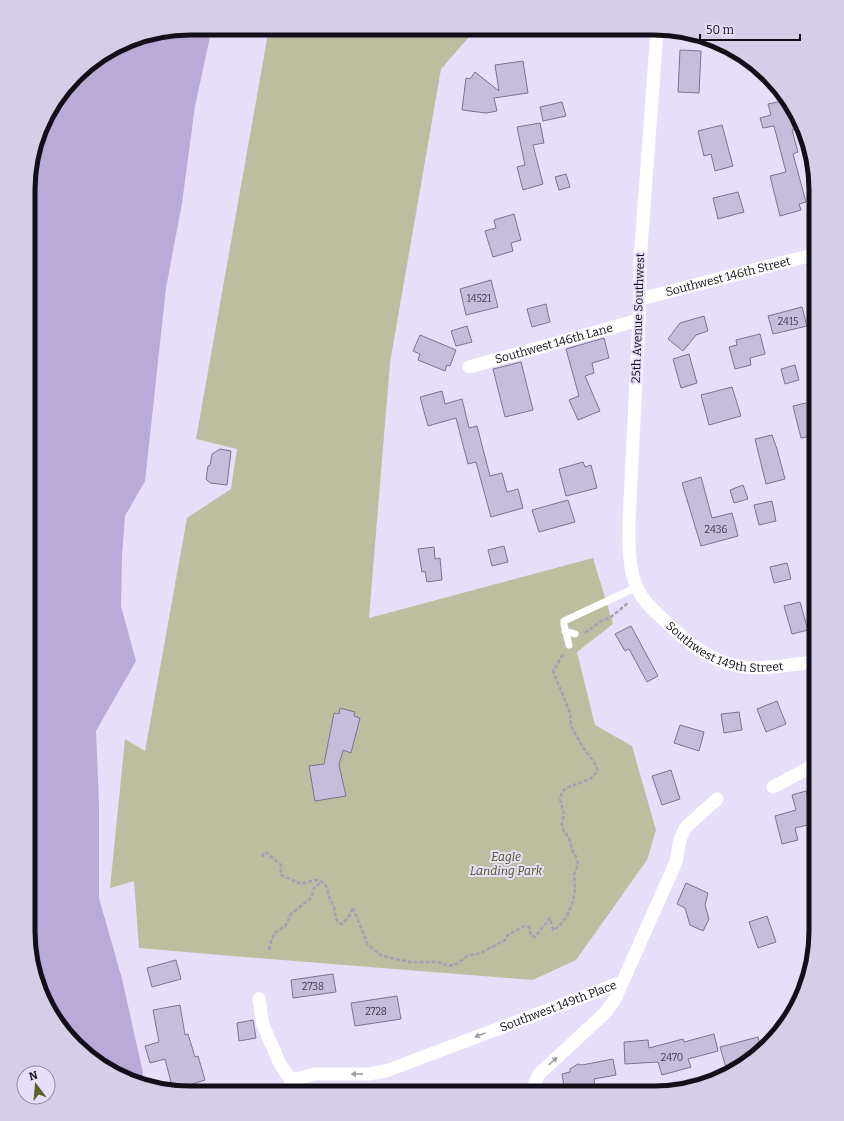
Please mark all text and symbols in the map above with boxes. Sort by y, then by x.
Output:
scale bar [700,16,800,42]
text: 50 m [706,23,735,37]
street label: 25th Avenue Southwest [629,252,647,383]
street label: Southwest 146th Street [664,254,793,299]
house number: 14521 [467,293,491,305]
house number: 2415 [778,316,798,328]
street label: Southwest 146th Lane [493,321,614,366]
house number: 2436 [705,524,728,536]
street label: Southwest 149th Street [663,619,785,675]
park label: Eagle Landing Park [470,850,543,878]
street label: Southwest 149th Place [498,978,619,1034]
house number: 2738 [302,981,324,993]
house number: 2728 [365,1006,387,1018]
one-way arrow [474,1032,486,1038]
house number: 2470 [661,1052,683,1064]
one-way arrow [547,1056,558,1065]
north arrow [16,1065,56,1105]
text: N [28,1068,40,1083]
one-way arrow [351,1070,363,1077]

